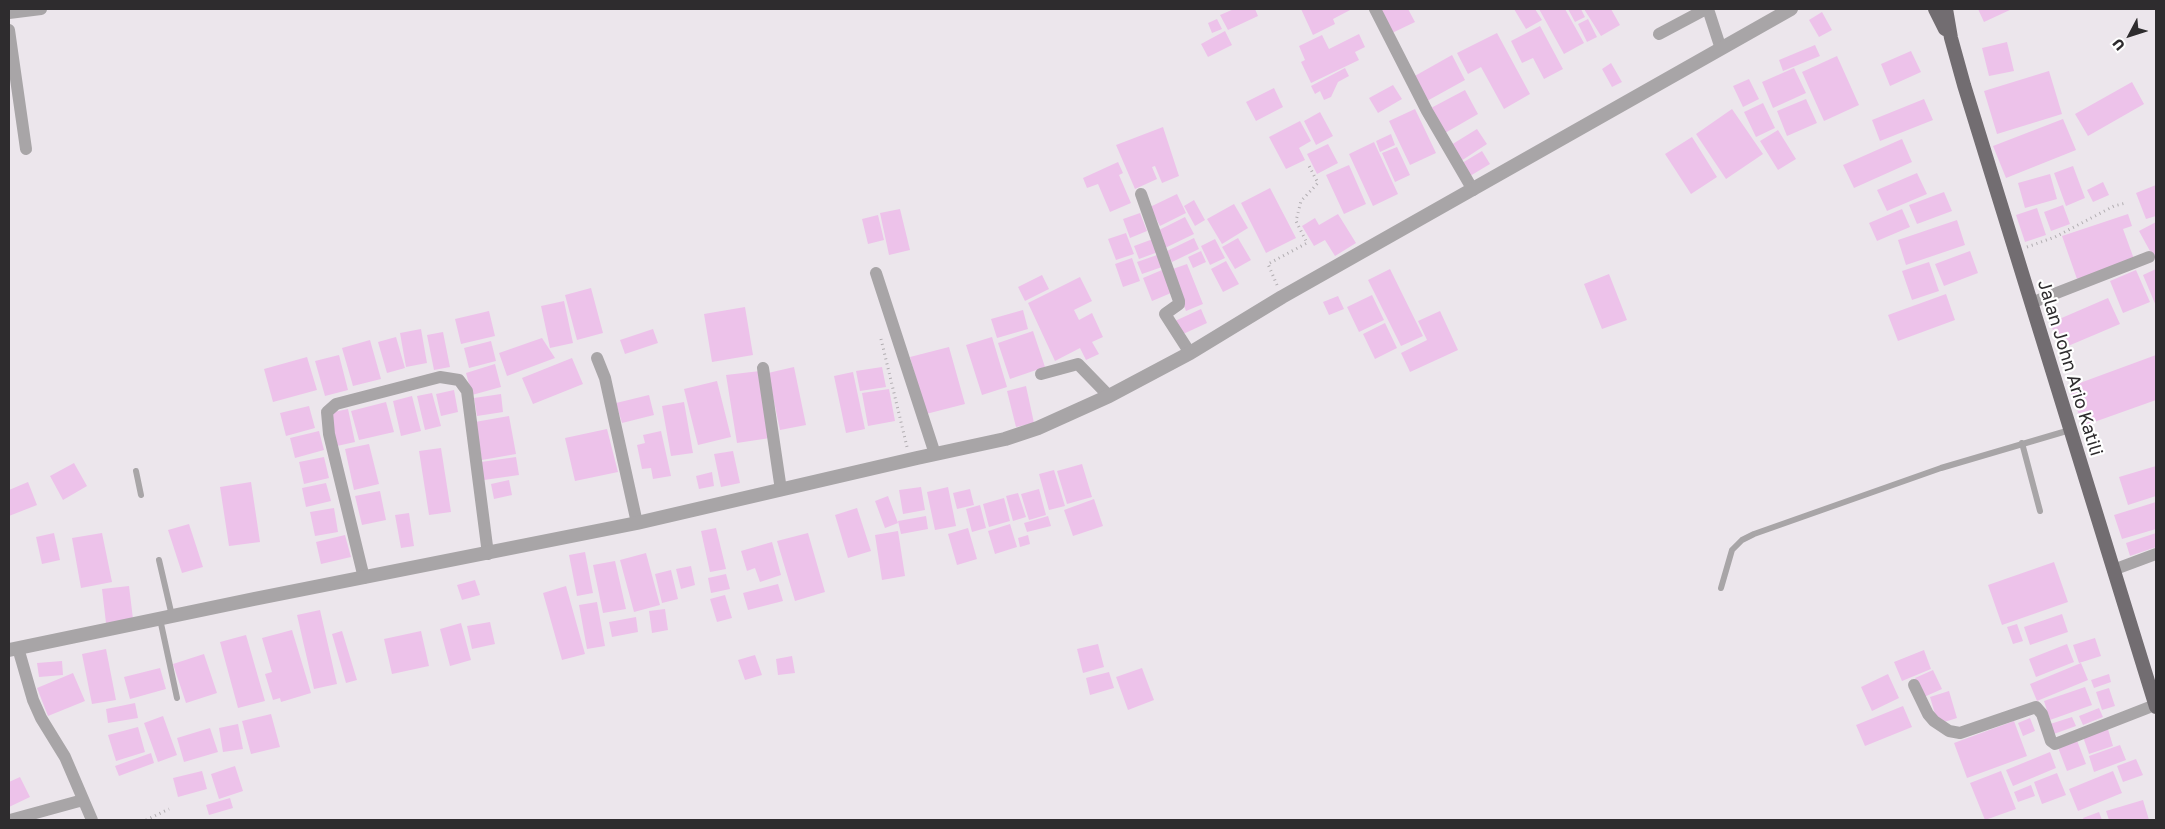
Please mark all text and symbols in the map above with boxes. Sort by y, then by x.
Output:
north arrow [2105,10,2155,60]
text: U [2108,36,2128,54]
street label: Jalan John Ario Katili [2033,277,2107,459]

